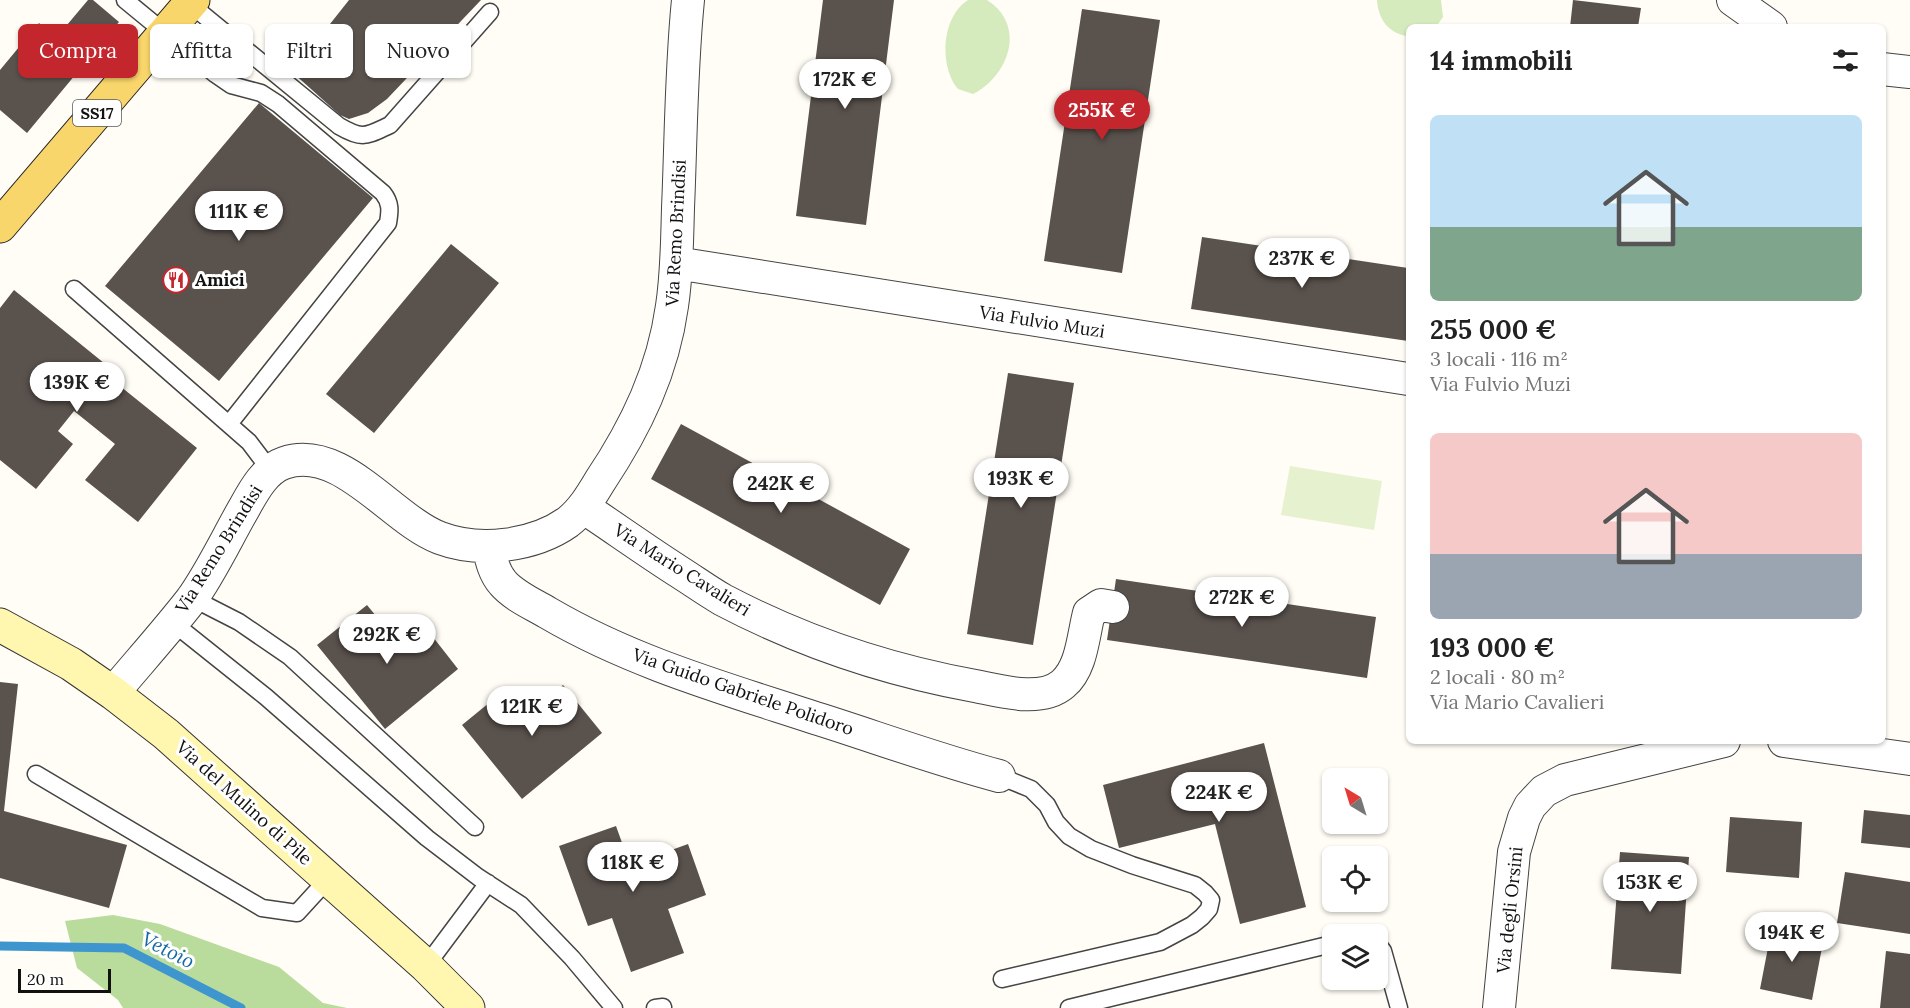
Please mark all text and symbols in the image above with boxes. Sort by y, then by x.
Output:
chip: Compra [18,24,138,78]
chip: Affitta [150,24,253,78]
chip: Filtri [265,24,353,78]
chip: Nuovo [365,24,471,78]
text: 14 immobili [1430,44,1573,77]
icon: filters [1829,44,1862,77]
pin: 172K € [796,59,894,110]
text: 172K € [813,66,877,91]
pin: 255K € [1053,90,1151,141]
text: 255K € [1068,97,1136,122]
road number: SS17 [73,100,121,126]
icon: home [1592,154,1700,262]
street label: Via Remo Brindisi [660,159,691,308]
pin: 111K € [190,191,288,242]
text: 111K € [209,198,269,223]
pin: 237K € [1253,238,1351,289]
text: 237K € [1269,245,1335,270]
restaurant icon: Amici [161,265,191,295]
place label: Amici [195,268,245,291]
street label: Via Fulvio Muzi [977,300,1106,343]
text: 255 000 € [1430,313,1556,346]
text: 3 locali · 116 m² [1430,346,1568,371]
pin: 139K € [28,362,126,413]
text: 139K € [44,369,110,394]
text: Via Fulvio Muzi [1430,371,1571,396]
pin: 193K € [972,458,1070,509]
pin: 242K € [732,463,830,514]
text: 193K € [988,465,1054,490]
text: 242K € [747,470,815,495]
icon: home [1592,472,1700,580]
street label: Via Remo Brindisi [169,480,267,618]
street label: Via Mario Cavalieri [609,518,755,621]
pin: 272K € [1193,577,1291,628]
text: 272K € [1209,584,1275,609]
pin: 292K € [338,614,436,665]
text: 292K € [353,621,421,646]
text: 193 000 € [1430,631,1554,664]
street label: Via Guido Gabriele Polidoro [629,643,857,740]
text: 2 locali · 80 m² [1430,664,1565,689]
pin: 121K € [483,686,581,737]
text: Via Mario Cavalieri [1430,689,1604,714]
text: 121K € [501,693,563,718]
street label: Via del Mulino di Pile [171,735,317,870]
north arrow [1322,768,1388,834]
map controls [1322,768,1388,990]
pin: 224K € [1170,772,1268,823]
text: 224K € [1185,779,1253,804]
pin: 118K € [584,842,682,893]
street label: Via degli Orsini [1491,845,1528,976]
button: locate [1322,846,1388,912]
text: 118K € [601,849,665,874]
pin: 153K € [1601,862,1699,913]
text: 153K € [1617,869,1683,894]
pin: 194K € [1743,912,1841,963]
text: 194K € [1759,919,1825,944]
button: layers [1322,924,1388,990]
water label: Vetoio [138,926,199,973]
scale bar [18,966,111,994]
text: 20 m [27,969,64,989]

